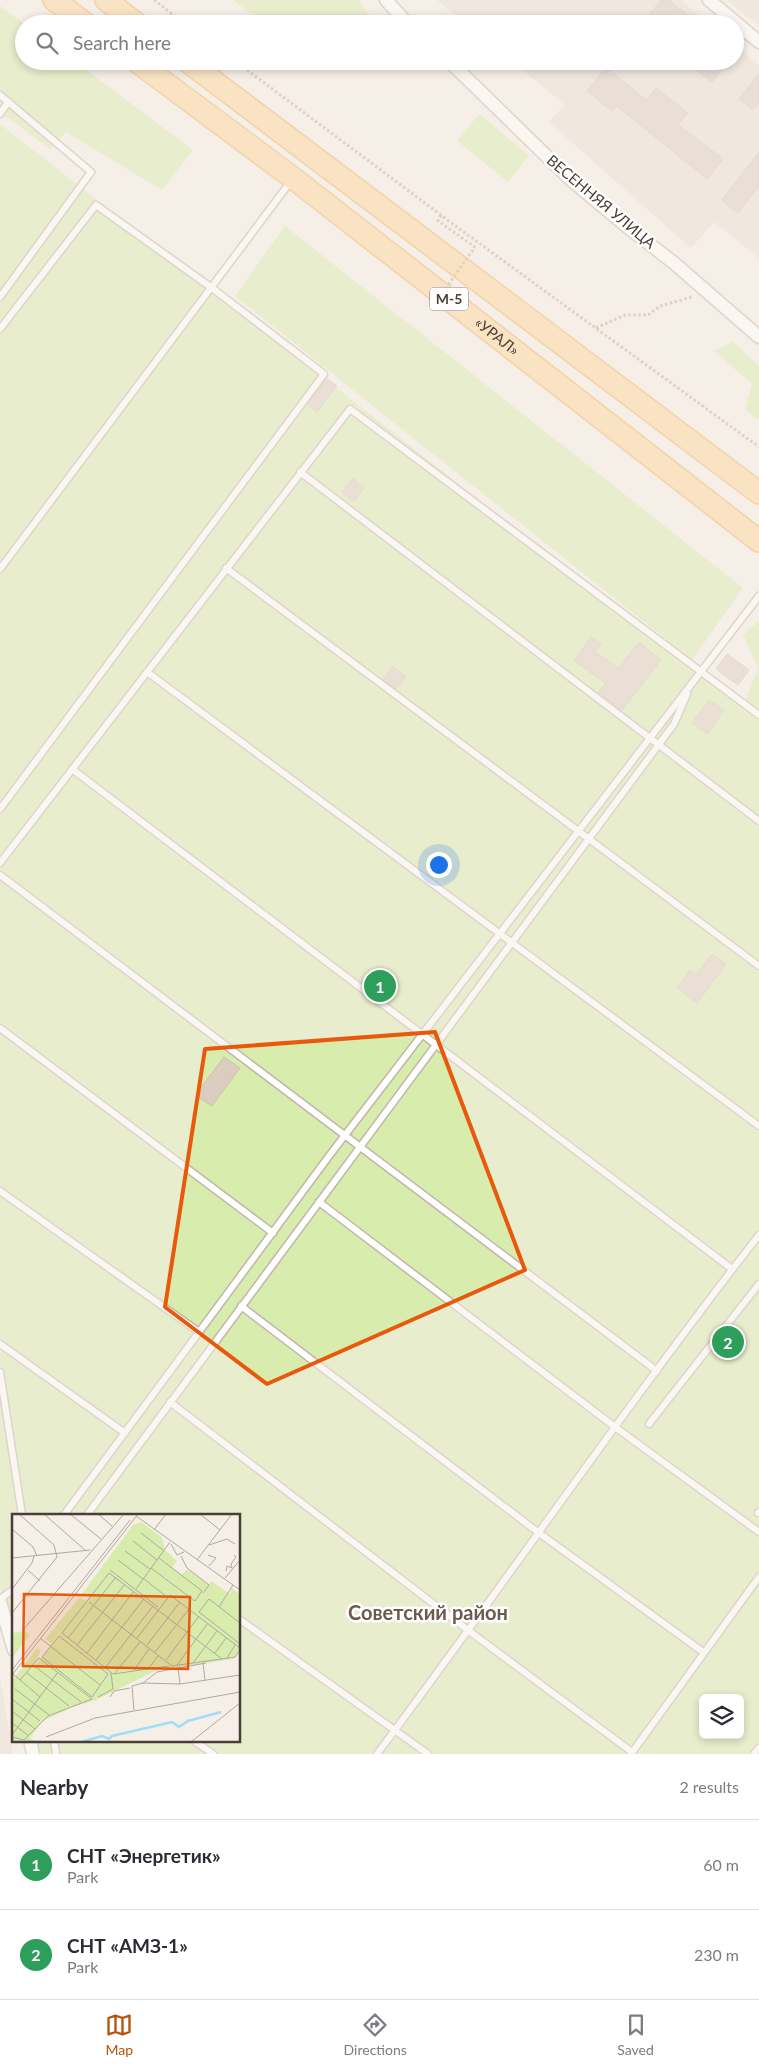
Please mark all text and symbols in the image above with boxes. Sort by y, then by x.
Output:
search box [15,15,744,70]
icon: search [33,29,61,57]
text: Search here [73,31,171,54]
street label: ВЕСЕННЯЯ УЛИЦА [544,151,660,252]
road number: М-5 [430,288,468,310]
street label: «УРАЛ» [472,313,523,359]
your location [426,852,452,878]
pin: 1 [364,967,396,1005]
pin: 2 [712,1323,744,1361]
inset map [12,1514,240,1742]
district label: Советский район [348,1600,508,1624]
map controls [699,1694,744,1739]
button: layers [699,1694,744,1739]
text: Nearby [20,1774,88,1799]
text: 2 results [679,1777,739,1796]
text: СНТ «Энергетик» [67,1844,221,1867]
text: 1 [31,1855,41,1874]
text: 60 m [703,1855,739,1874]
text: Park [67,1867,98,1886]
text: СНТ «АМЗ-1» [67,1934,188,1957]
text: 2 [31,1945,41,1964]
text: 230 m [694,1945,739,1964]
text: Park [67,1957,98,1976]
tab: Map [105,2011,133,2058]
tab: Directions [344,2011,407,2058]
tab: Saved [617,2011,654,2058]

